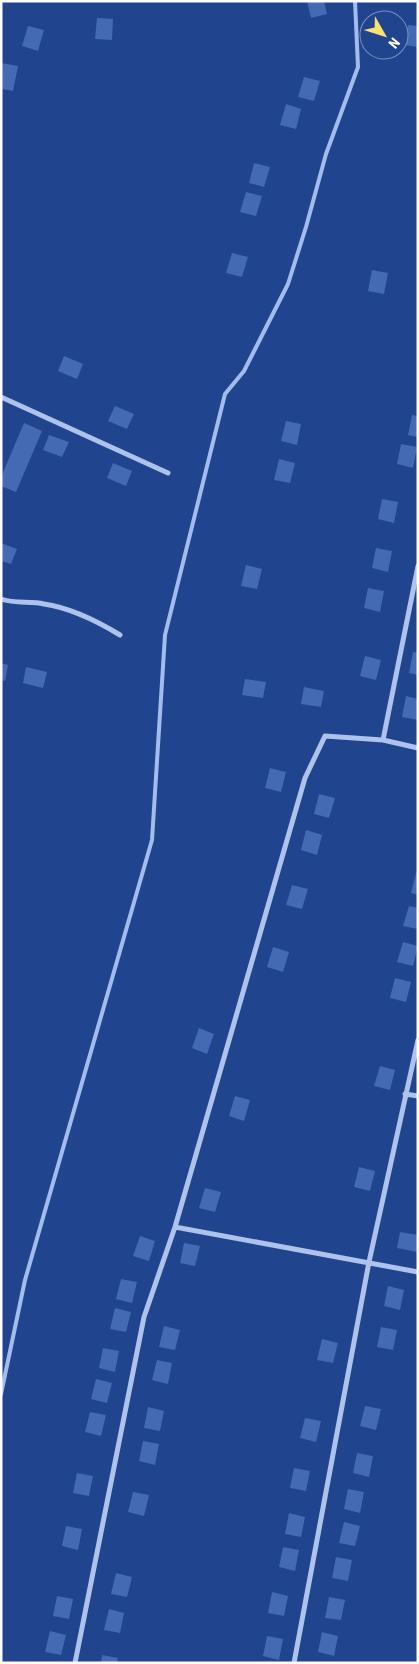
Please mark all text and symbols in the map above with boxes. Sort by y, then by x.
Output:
north arrow [359,10,409,60]
text: N [385,35,403,52]

